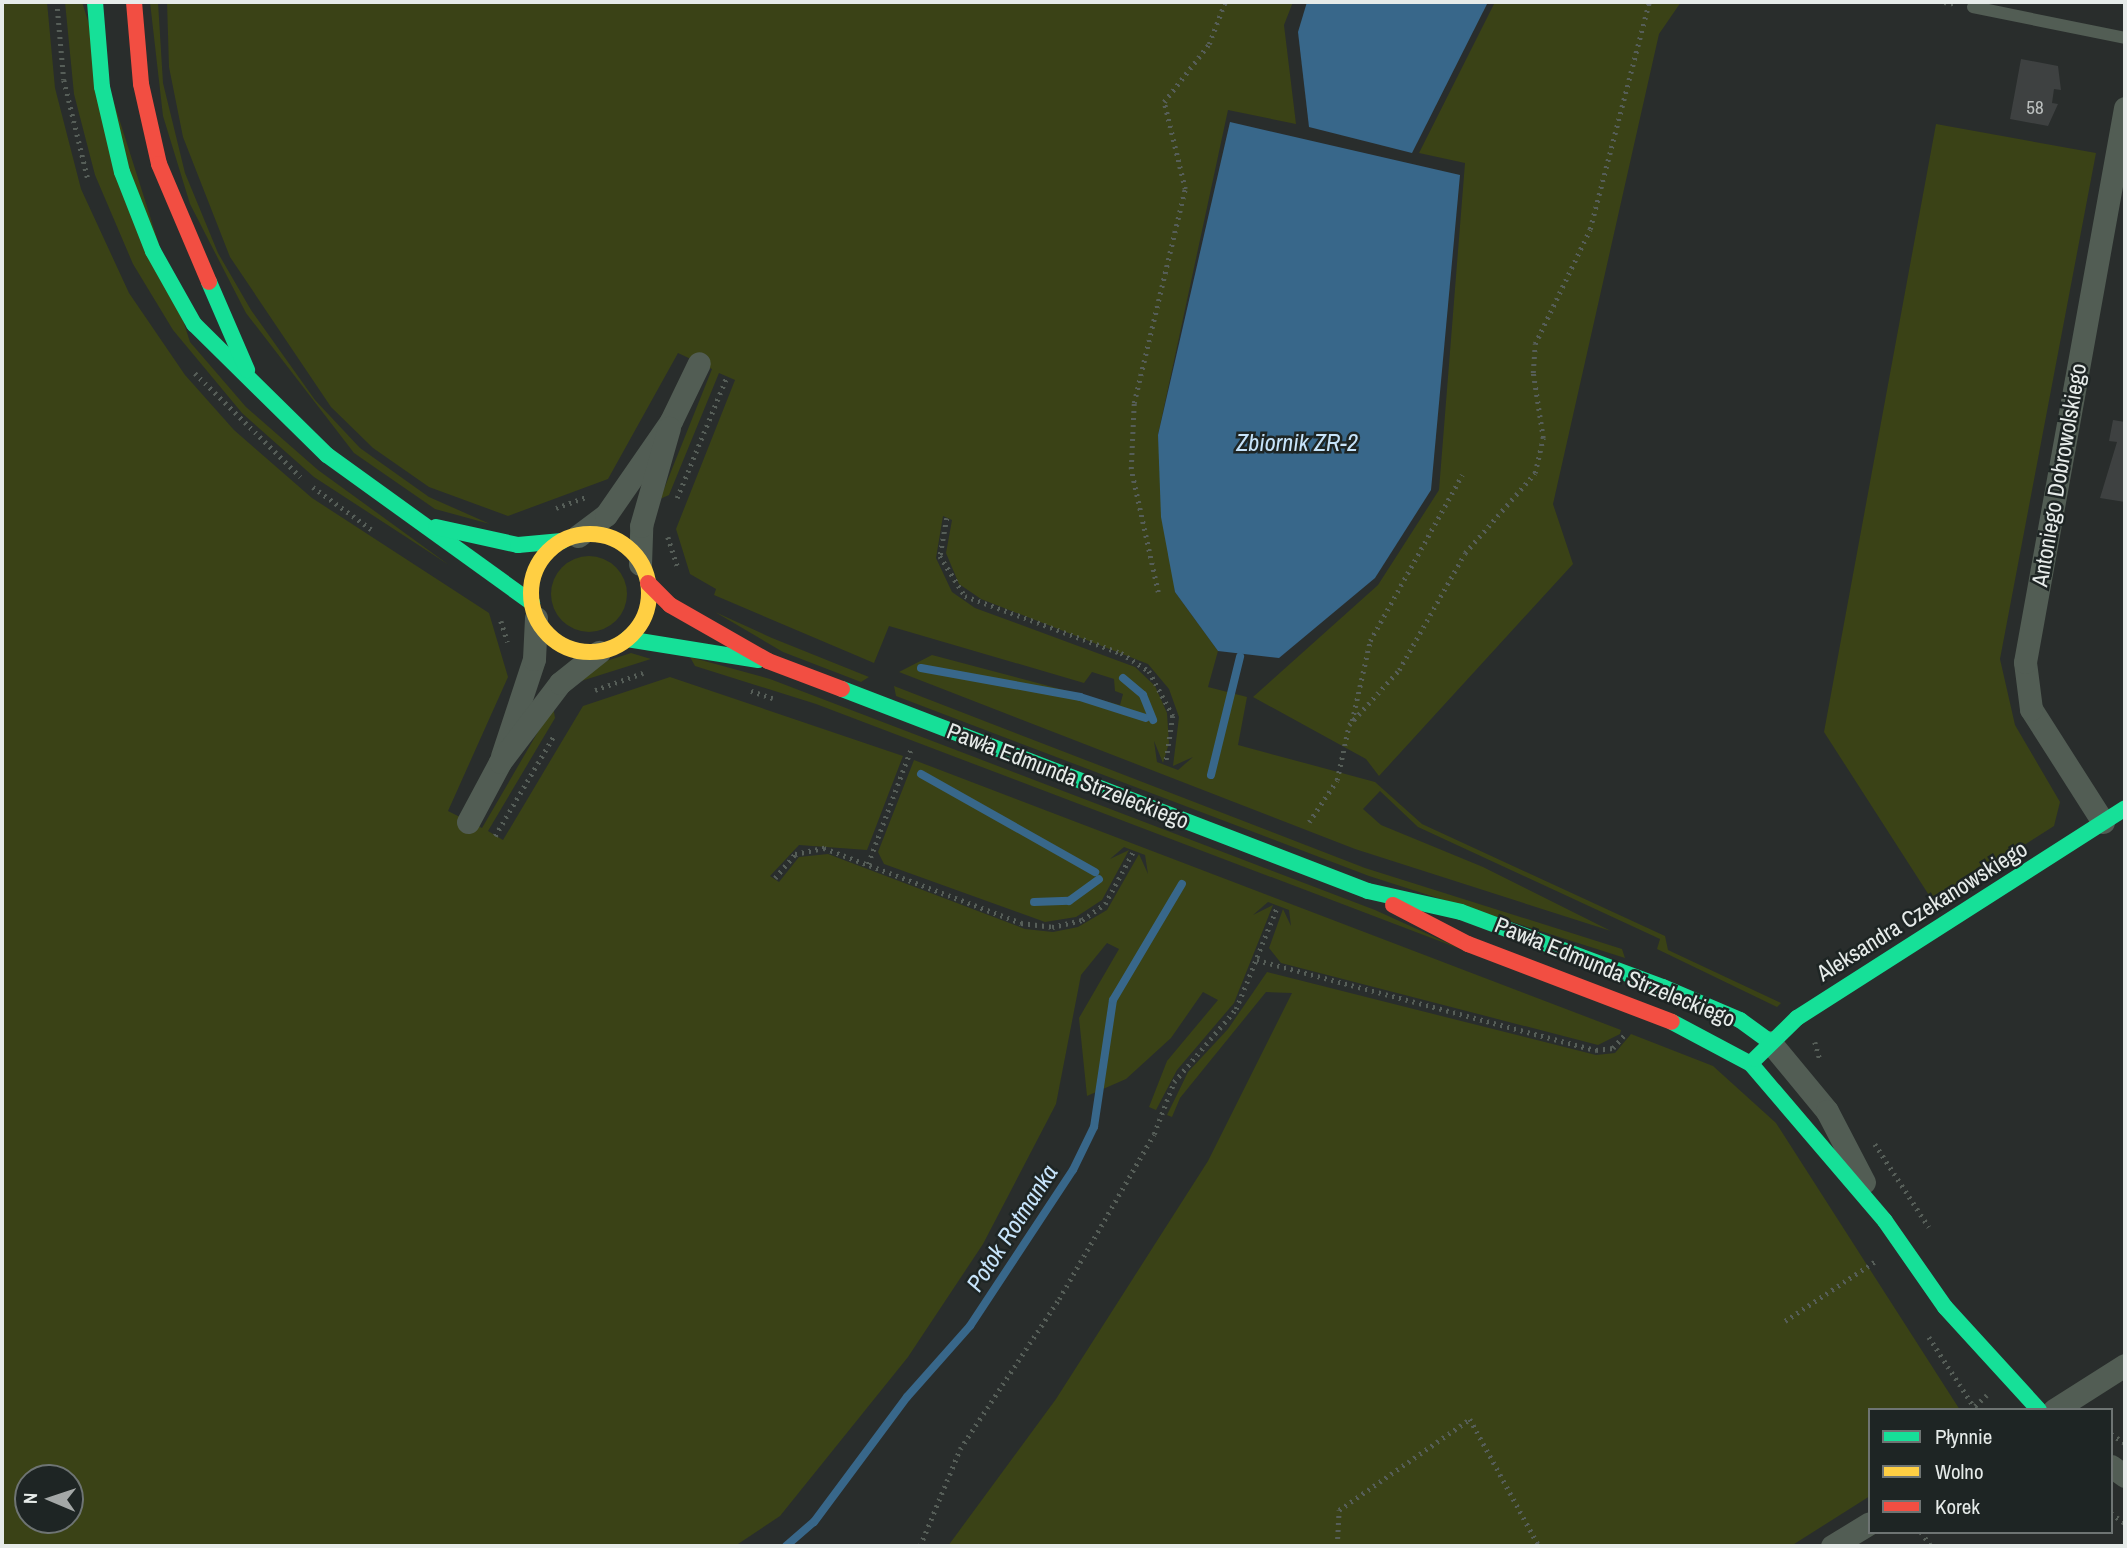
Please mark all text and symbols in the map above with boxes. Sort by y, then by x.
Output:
house number: 58 [2026,97,2044,119]
street label: Antoniego Dobrowolskiego [2026,361,2092,589]
water label: Zbiornik ZR-2 [1236,429,1358,457]
street label: Pawła Edmunda Strzeleckiego [943,717,1193,835]
street label: Aleksandra Czekanowskiego [1812,835,2032,987]
street label: Pawła Edmunda Strzeleckiego [1491,911,1739,1033]
water label: Potok Rotmanka [960,1159,1064,1297]
legend [1868,1408,2113,1534]
text: Płynnie [1935,1422,1992,1451]
text: Wolno [1935,1457,1984,1486]
north arrow [14,1464,84,1534]
text: N [17,1492,43,1504]
text: Korek [1935,1492,1980,1521]

